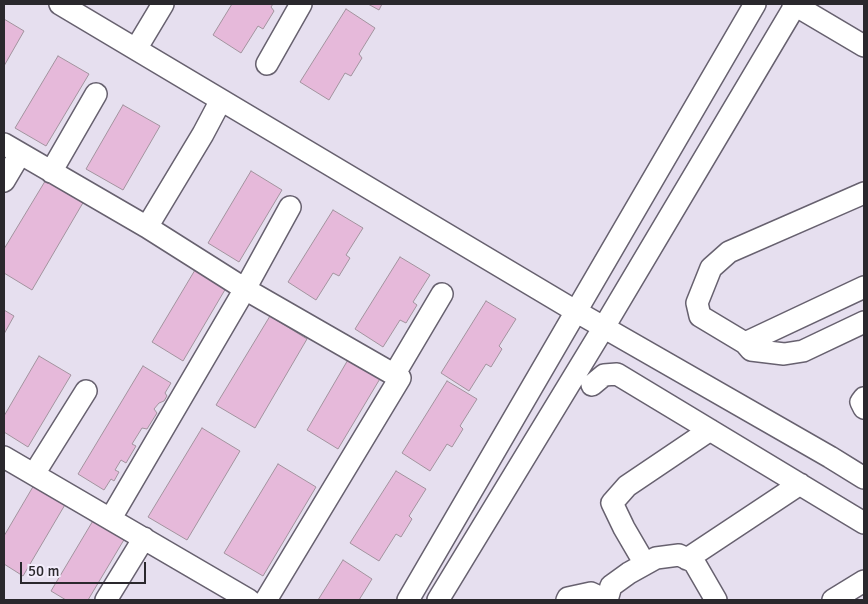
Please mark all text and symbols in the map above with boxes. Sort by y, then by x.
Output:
scale bar [22,552,149,584]
text: 50 m [28,562,59,580]

